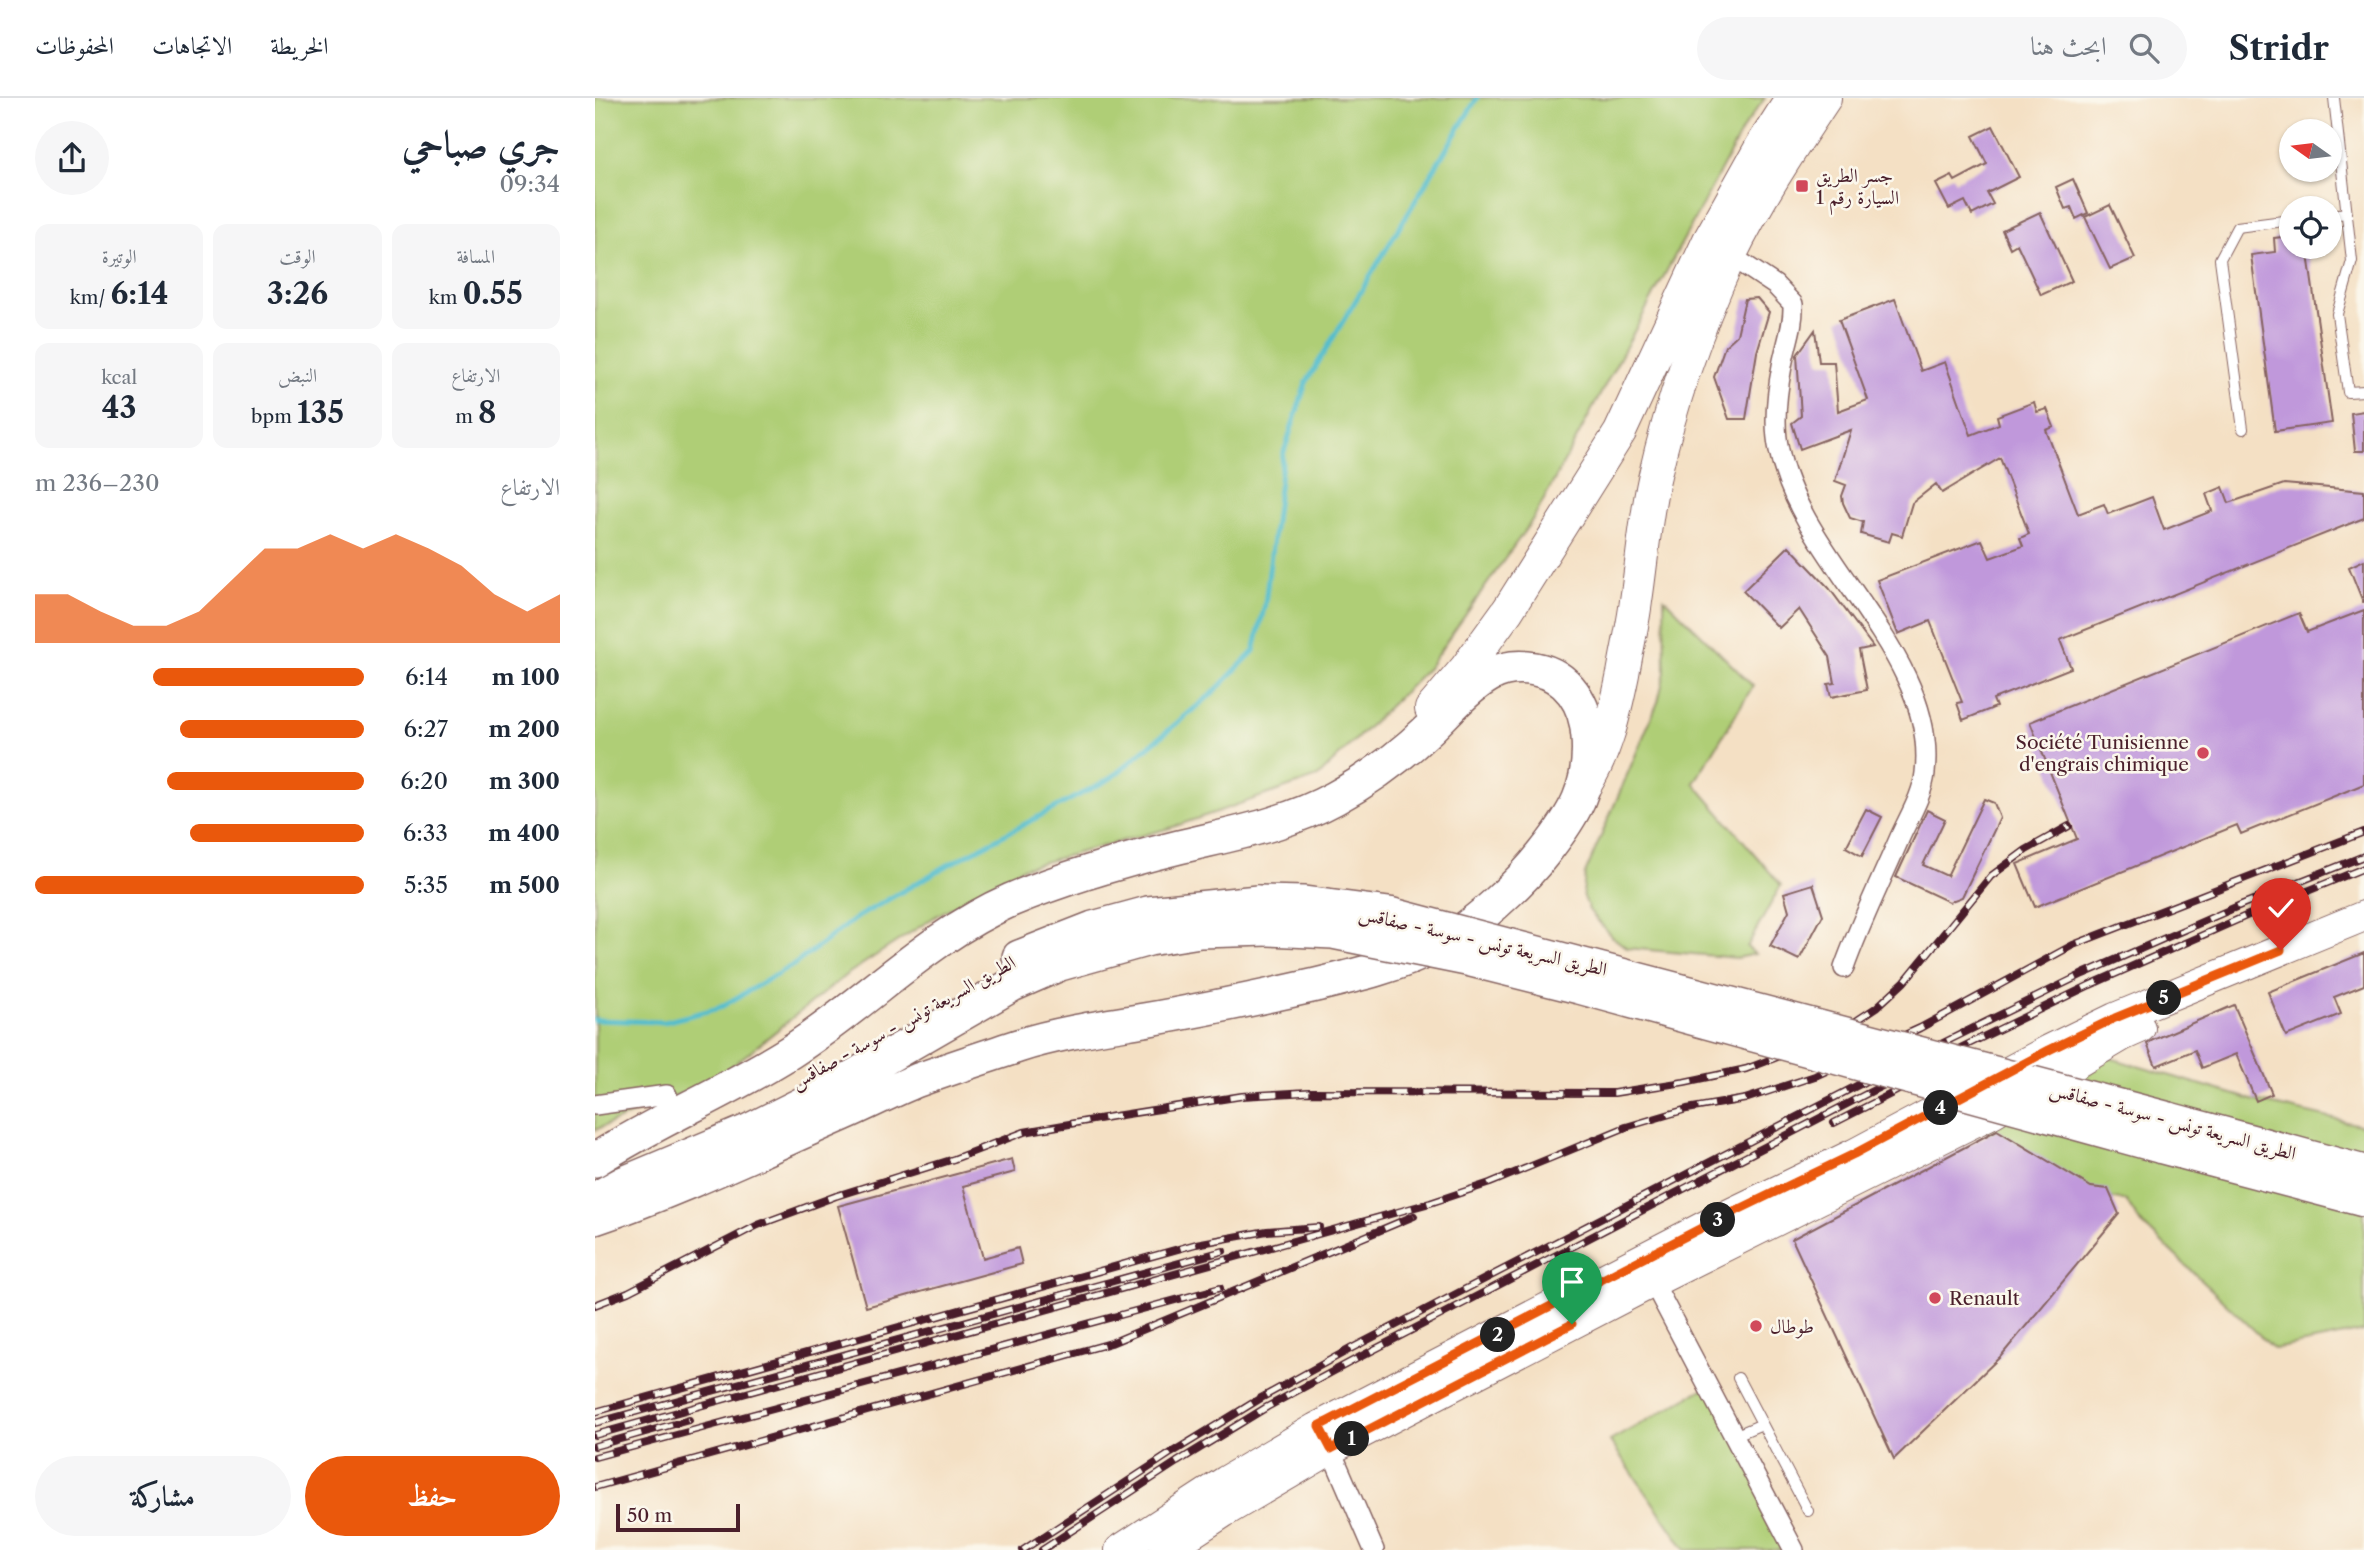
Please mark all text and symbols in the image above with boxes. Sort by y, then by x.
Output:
search box [1697,17,2187,80]
text: Stridr [2229,28,2329,69]
icon: search [2125,29,2163,67]
text: ابحث هنا [2030,30,2107,62]
text: المحفوظات [35,31,114,60]
text: الاتجاهات [152,31,232,60]
text: الخريطة [270,31,329,60]
north arrow [2279,119,2341,182]
map controls [2279,119,2342,259]
text: جري صباحي [402,120,560,167]
button: share [35,121,109,195]
place label: جسر الطريق السيارة رقم 1 [1816,164,1899,216]
text: 09:34 [500,170,560,198]
marker: جسر الطريق السيارة رقم 1 [1794,178,1810,194]
button: locate [2279,196,2342,259]
text: الوتيرة [102,245,137,268]
text: الوقت [279,245,316,268]
text: المسافة [456,245,495,268]
text: 6:14 [110,275,169,312]
text: 3:26 [267,275,328,312]
text: 0.55 [463,275,523,312]
text: /km [70,286,110,309]
text: km [429,286,463,309]
text: النبض [278,364,317,387]
text: الارتفاع [451,364,500,387]
text: kcal [101,366,137,389]
text: 43 [102,389,137,426]
text: 135 [297,394,344,431]
text: 8 [478,394,496,431]
text: bpm [251,405,297,428]
text: m [455,405,478,428]
text: 230–236 m [35,469,160,497]
text: الارتفاع [500,473,560,501]
text: 6:14 [405,663,448,691]
text: 100 m [492,663,560,691]
text: 6:27 [404,715,448,743]
text: 200 m [488,715,560,743]
place label: Société Tunisienne d'engrais chimique [2016,731,2189,776]
marker: Société Tunisienne d'engrais chimique [2195,745,2211,761]
text: 6:20 [400,767,448,795]
text: 300 m [489,767,560,795]
text: 6:33 [403,819,448,847]
text: 400 m [488,819,560,847]
text: 5:35 [404,871,448,899]
text: 500 m [489,871,560,899]
pin [2251,878,2311,950]
icon: check [2262,889,2300,927]
street label: الطريق السريعة تونس - سوسة - صفاقس [1356,901,1609,983]
street label: الطريق السريعة تونس - سوسة - صفاقس [786,950,1021,1095]
pin: 5 [2147,981,2181,1016]
text: 5 [2158,986,2169,1009]
street label: الطريق السريعة تونس - سوسة - صفاقس [2047,1077,2299,1167]
pin: 4 [1923,1090,1959,1126]
text: 4 [1935,1096,1946,1119]
pin: 3 [1701,1202,1735,1238]
text: 3 [1712,1208,1723,1231]
pin [1542,1252,1602,1324]
icon: arrive [1553,1263,1591,1301]
place label: Renault [1949,1287,2020,1310]
marker: Renault [1927,1290,1943,1306]
place label: طوطال [1770,1315,1814,1339]
pin: 2 [1481,1318,1515,1352]
marker: طوطال [1748,1318,1764,1334]
text: 2 [1492,1323,1503,1346]
pin: 1 [1335,1422,1369,1456]
text: 1 [1347,1427,1356,1450]
button: مشاركة [35,1456,291,1536]
button: حفظ [305,1456,560,1536]
scale bar [616,1501,740,1533]
text: 50 m [627,1504,672,1527]

